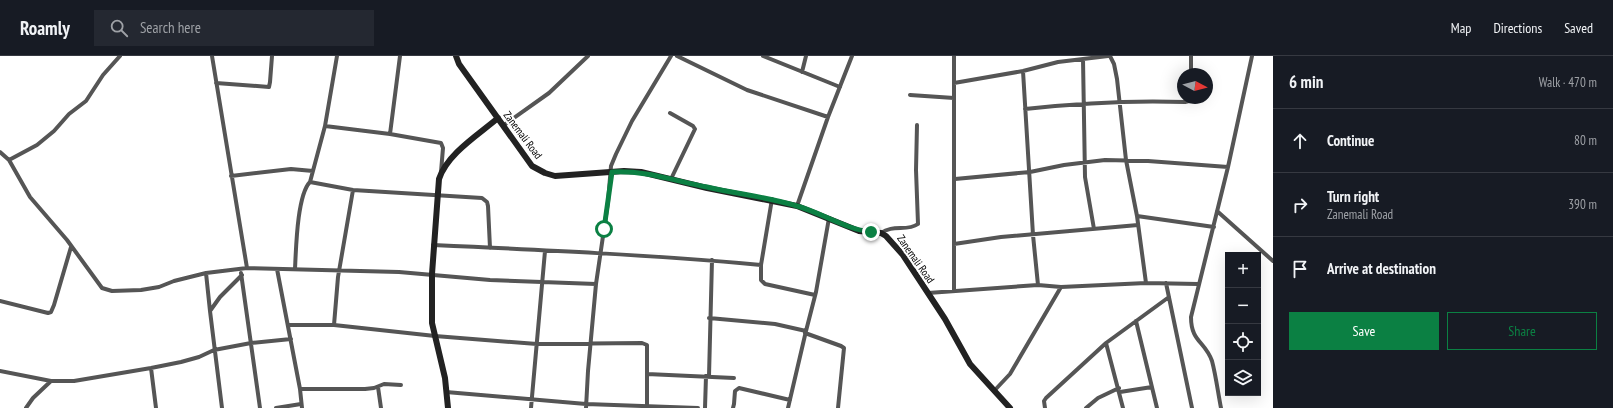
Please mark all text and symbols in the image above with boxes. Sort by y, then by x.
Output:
search box [94,10,374,46]
text: Roamly [20,16,70,40]
icon: search [108,17,130,39]
text: Search here [140,18,201,37]
text: Map [1451,19,1471,37]
text: Directions [1493,19,1542,37]
text: Saved [1564,19,1593,37]
north arrow [1177,68,1213,104]
text: 6 min [1289,71,1323,93]
text: Walk · 470 m [1539,74,1597,91]
street label: Zanemali Road [501,108,546,162]
icon: ahead [1289,130,1311,152]
text: Continue [1327,131,1374,150]
text: 80 m [1574,132,1597,149]
text: Turn right [1327,187,1379,206]
icon: right [1289,194,1311,216]
text: 390 m [1568,196,1597,213]
text: Zanemali Road [1327,206,1393,223]
route start [595,220,613,238]
route end [862,223,880,241]
street label: Zanemali Road [894,232,938,286]
map controls [1225,252,1261,396]
button: + [1225,252,1261,288]
icon: arrive [1289,258,1311,280]
text: Arrive at destination [1327,259,1436,278]
button: − [1225,288,1261,324]
button: Save [1289,312,1439,350]
button: Share [1447,312,1597,350]
button: locate [1225,324,1261,360]
button: layers [1225,360,1261,396]

